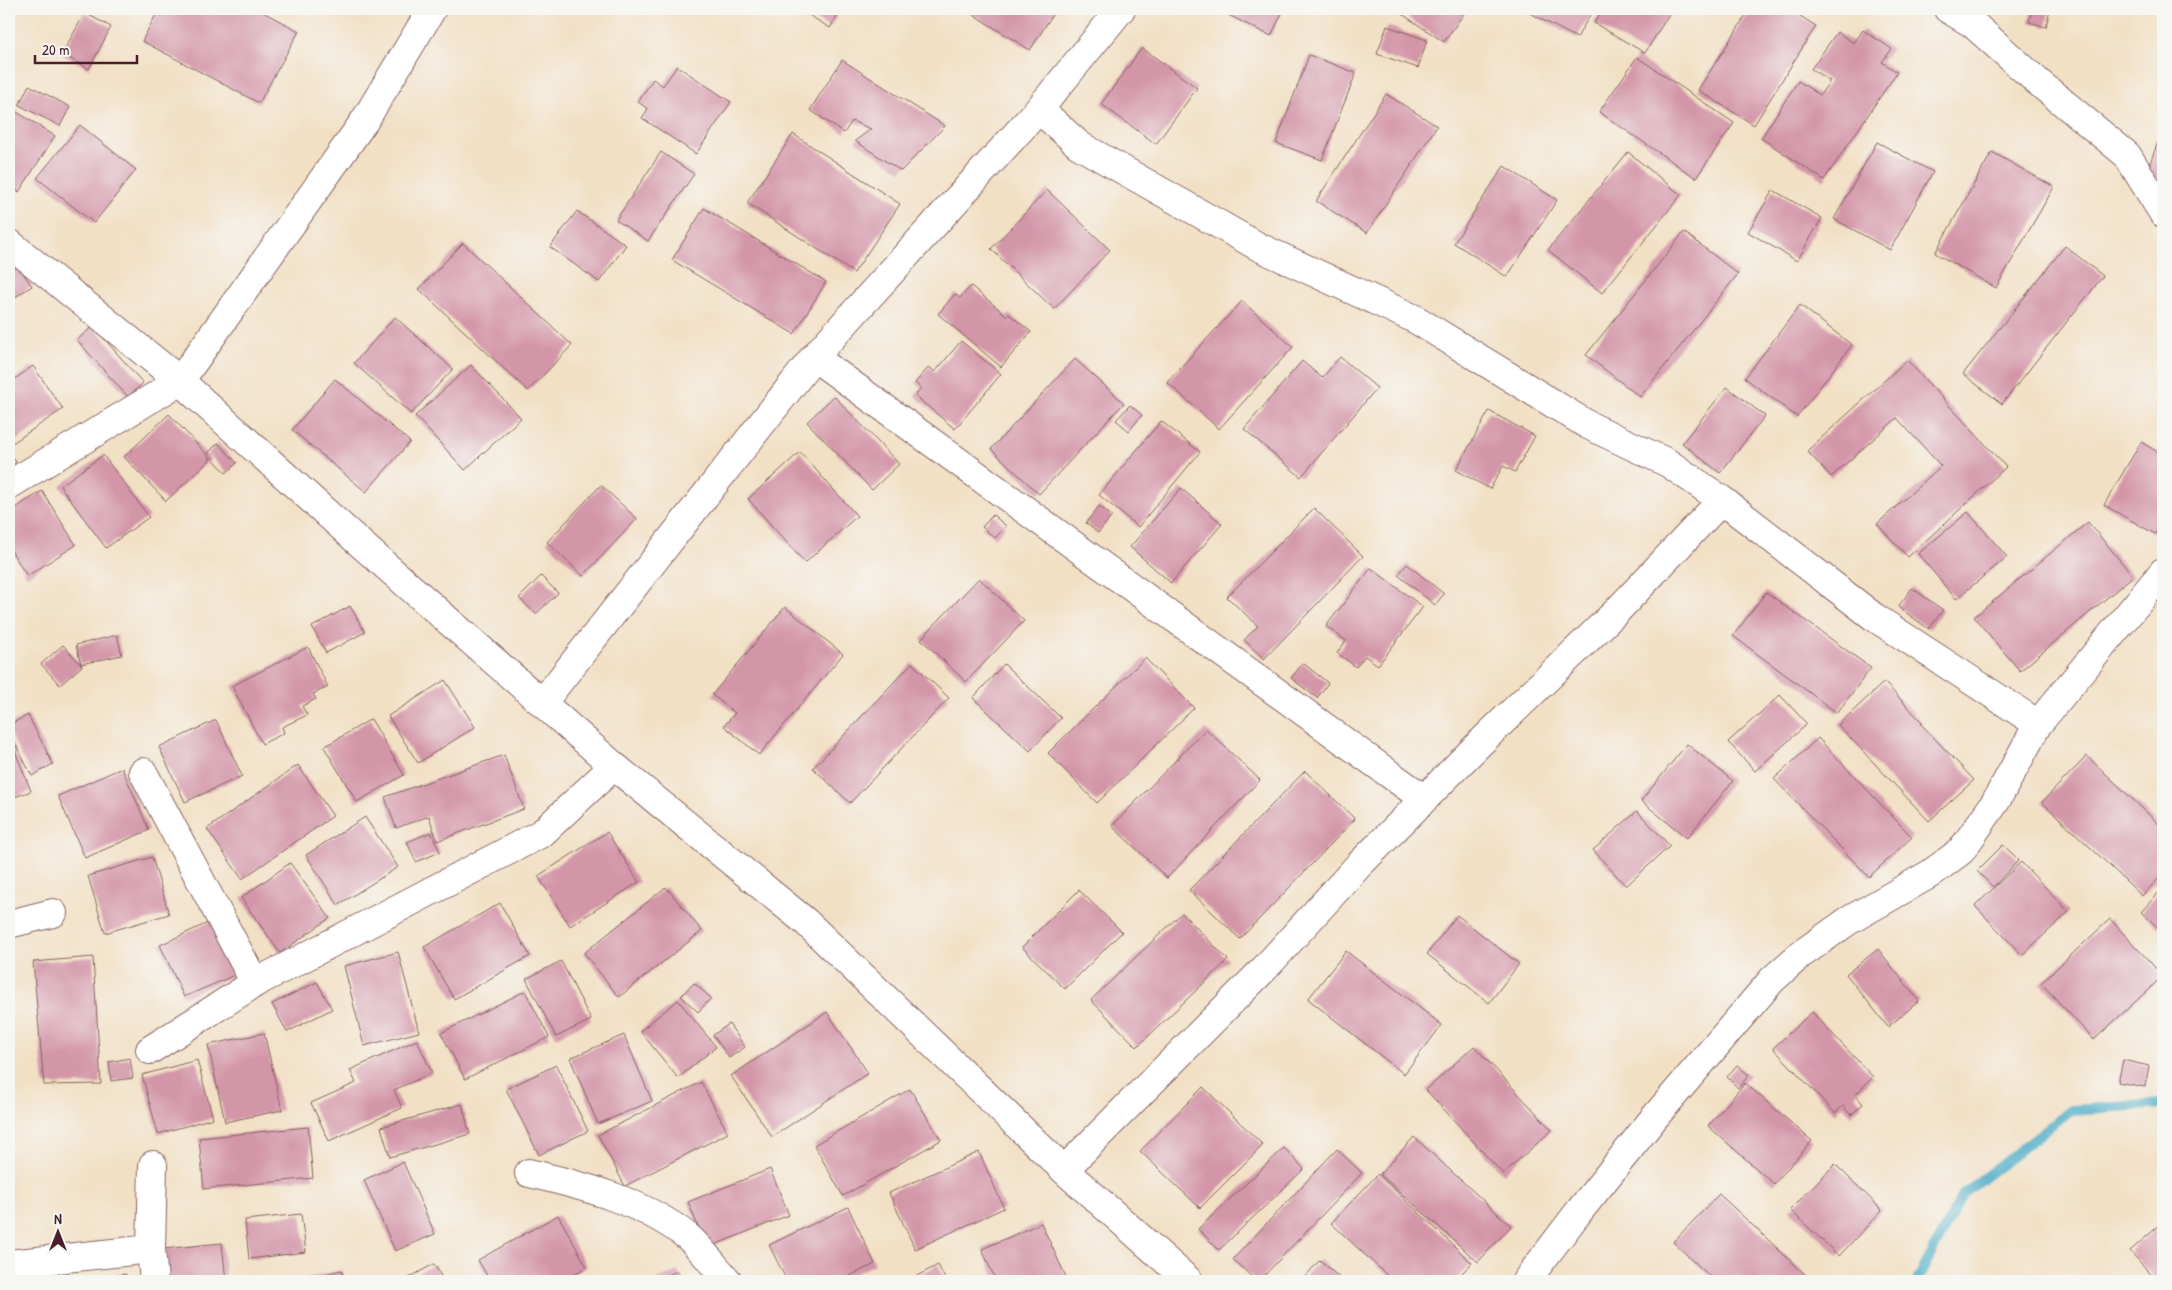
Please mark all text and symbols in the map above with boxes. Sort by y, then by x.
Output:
scale bar [35,32,138,64]
text: 20 m [42,39,69,60]
north arrow [32,1208,82,1258]
text: N [54,1209,62,1228]

